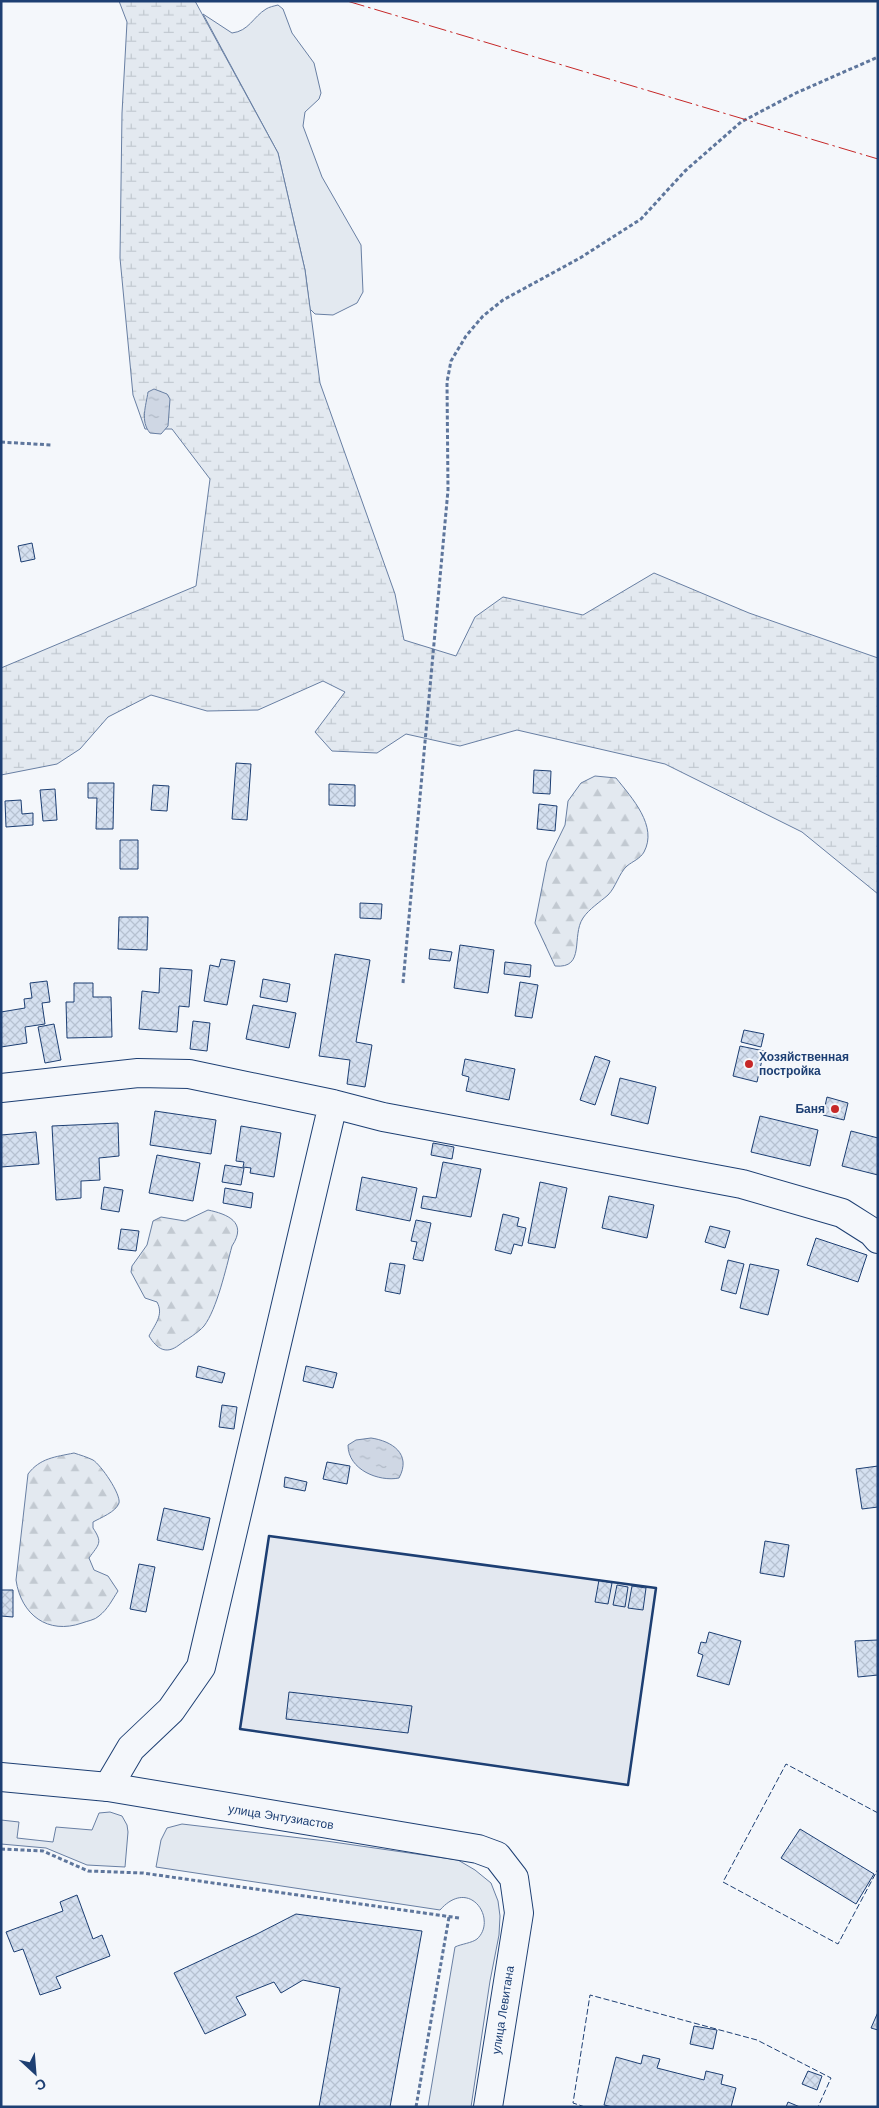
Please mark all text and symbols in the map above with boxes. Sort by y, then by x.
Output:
place label: Хозяйственная постройка [759,1050,849,1078]
marker: Хозяйственная постройка [743,1058,755,1070]
place label: Баня [795,1102,825,1116]
marker: Баня [829,1103,841,1115]
street label: улица Энтузиастов [227,1802,335,1832]
street label: улица Левитана [489,1964,517,2055]
north arrow [10,2048,60,2098]
text: С [33,2075,49,2094]

